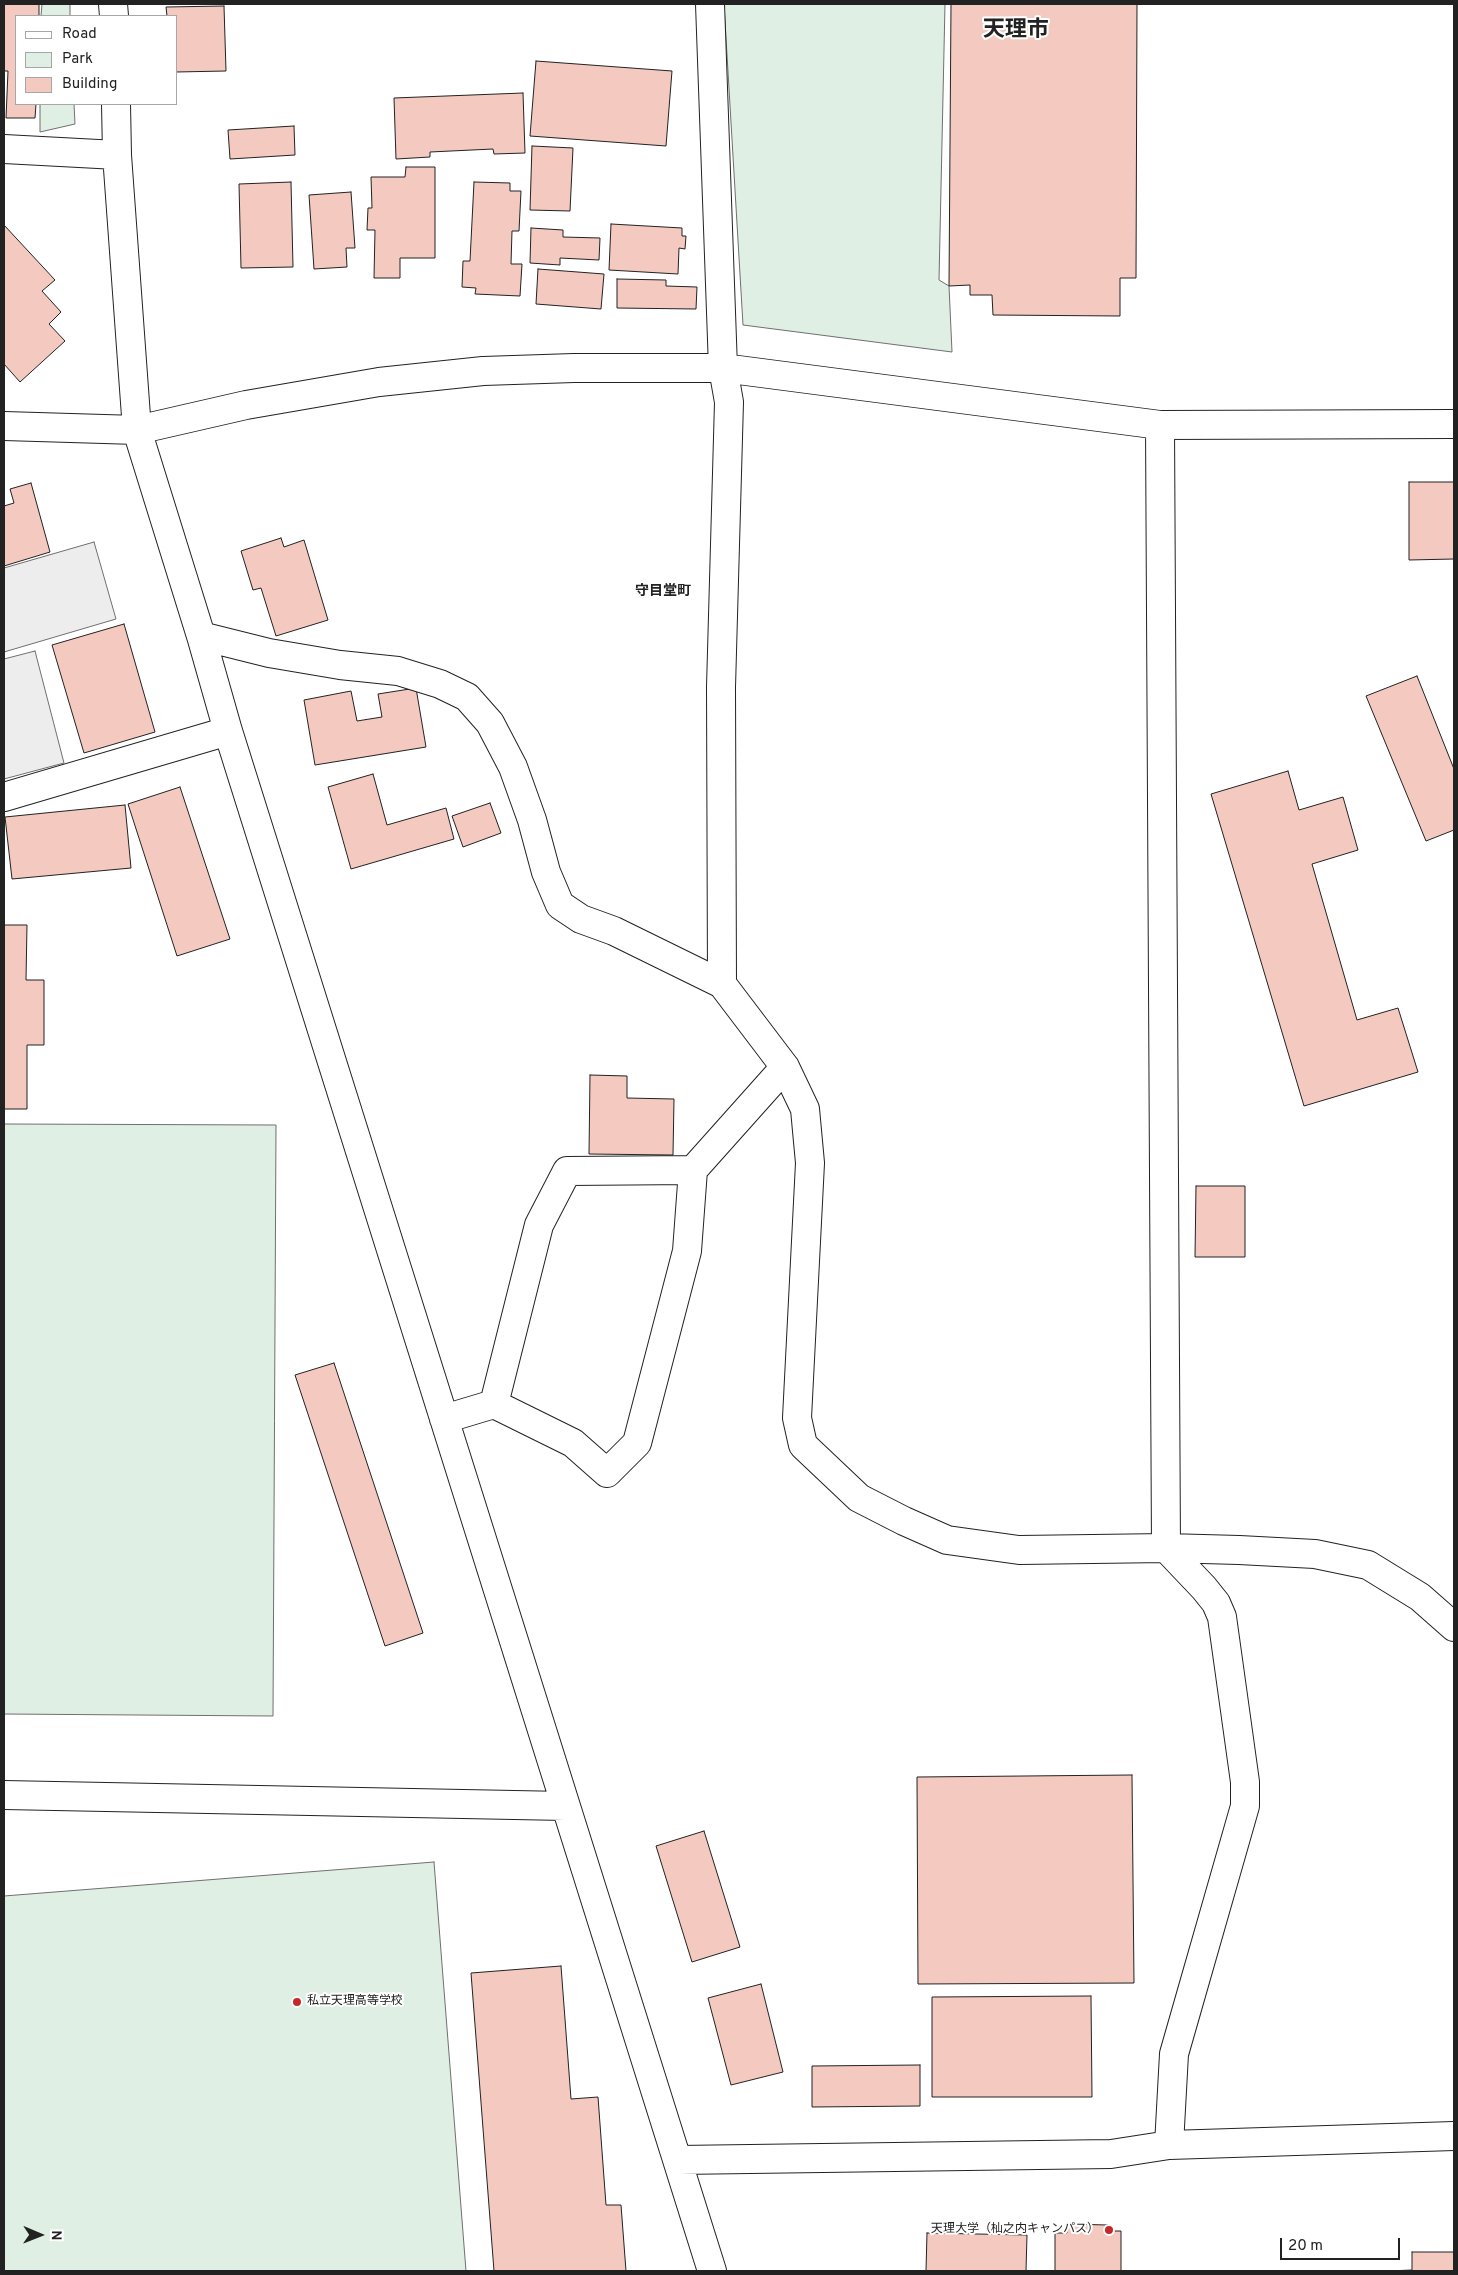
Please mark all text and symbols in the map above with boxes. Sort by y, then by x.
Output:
legend [15,15,178,105]
district label: 天理市 [983,19,1049,45]
text: Road [62,25,97,44]
text: Park [62,50,93,69]
text: Building [62,75,117,94]
district label: 守目堂町 [635,584,691,600]
place label: 私立天理高等学校 [307,1995,403,2009]
marker: 私立天理高等学校 [291,1996,303,2008]
north arrow [15,2210,65,2260]
place label: 天理大学（杣之内キャンパス） [931,2223,1099,2237]
marker: 天理大学（杣之内キャンパス） [1103,2224,1115,2236]
scale bar [1283,2228,1403,2260]
text: N [47,2230,64,2240]
text: 20 m [1288,2237,1323,2256]

